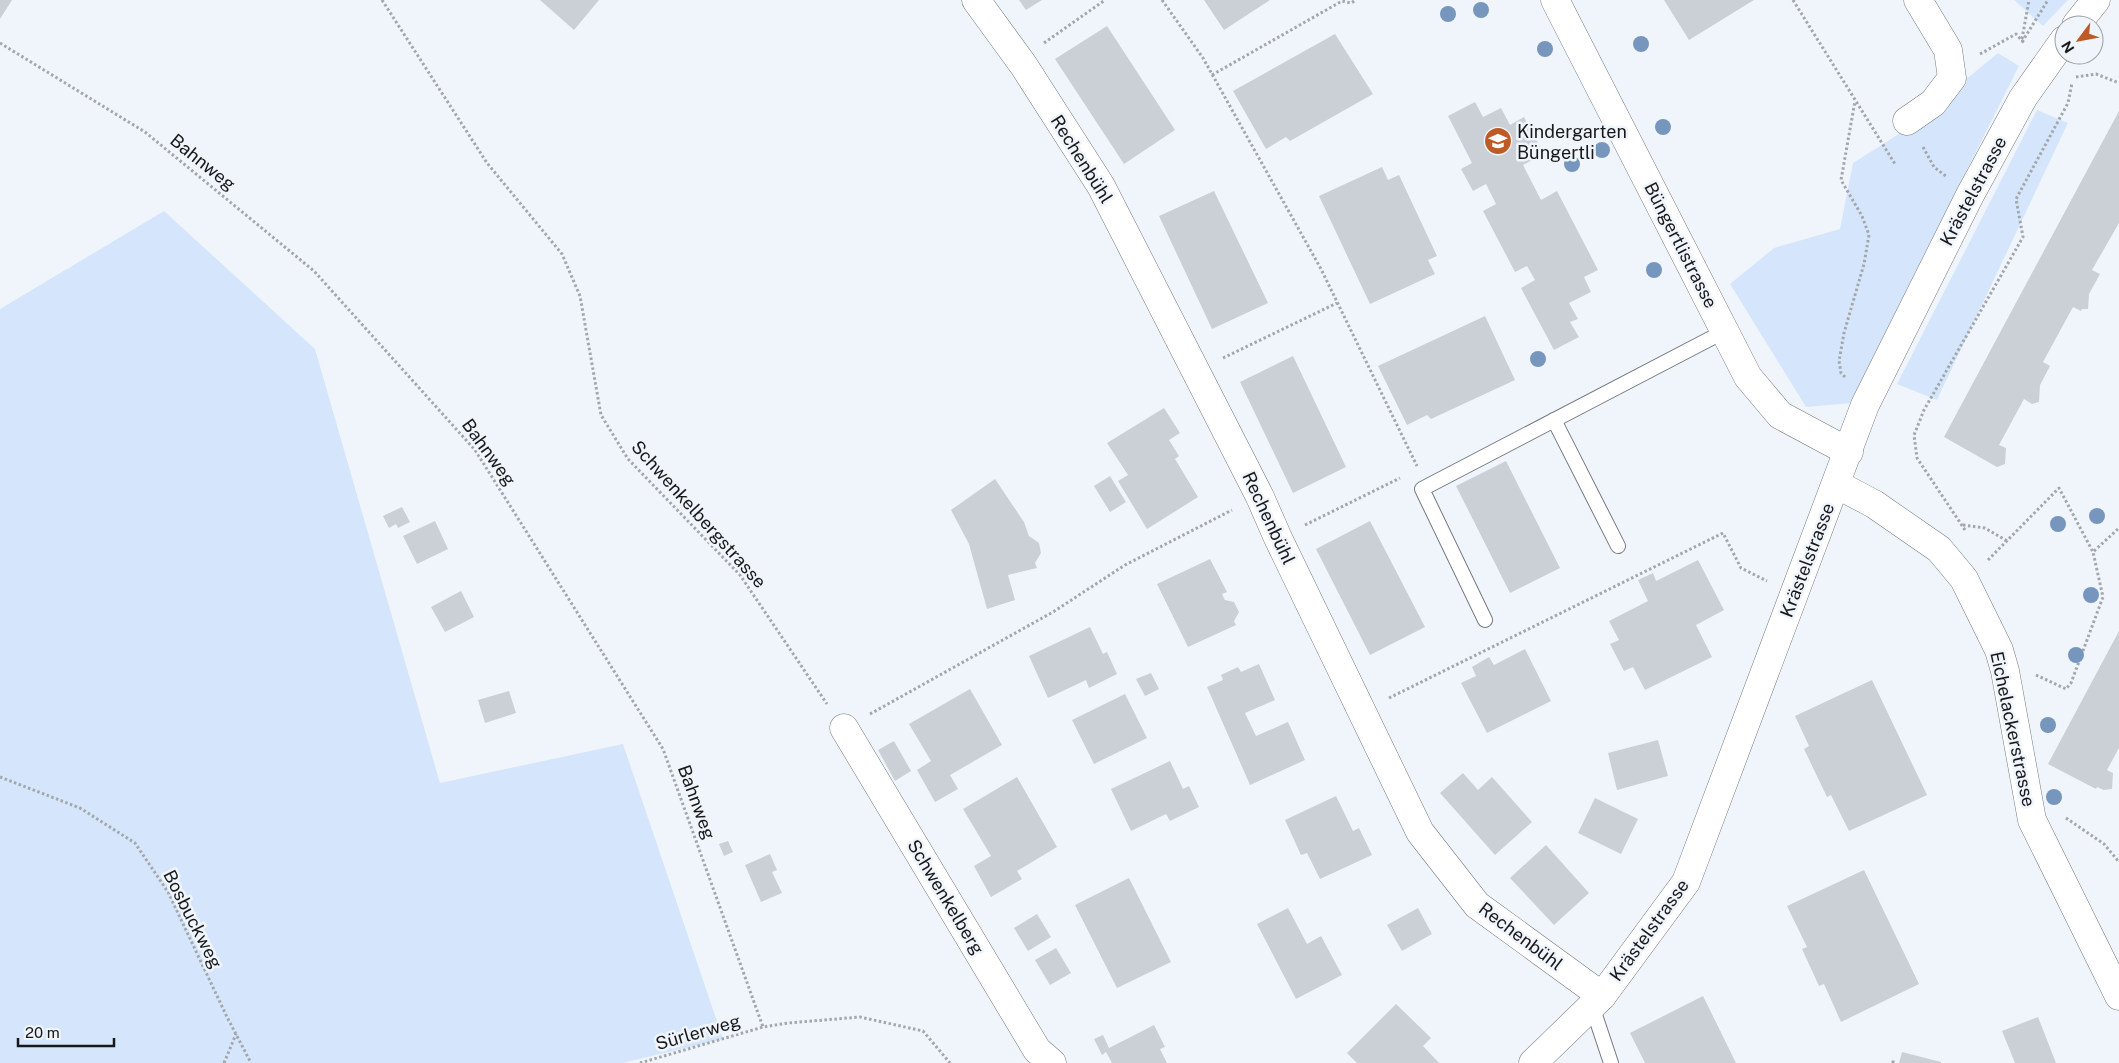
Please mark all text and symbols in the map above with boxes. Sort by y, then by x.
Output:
north arrow [2054,15,2104,65]
text: N [2058,38,2078,56]
street label: Rechenbühl [1047,111,1117,207]
place label: Kindergarten Büngertli [1517,121,1627,163]
school or university icon: Kindergarten Büngertli [1483,126,1513,156]
street label: Bahnweg [166,129,240,195]
street label: Krästelstrasse [1935,133,2011,249]
street label: Büngertlistrasse [1640,178,1722,312]
street label: Bahnweg [458,414,520,490]
street label: Schwenkelbergstrasse [627,436,771,592]
street label: Rechenbühl [1238,468,1300,568]
street label: Krästelstrasse [1776,500,1838,620]
street label: Eichelackerstrasse [1986,649,2040,809]
street label: Bahnweg [674,762,720,842]
street label: Schwenkelberg [903,836,989,958]
street label: Bosbuckweg [159,866,227,972]
street label: Krästelstrasse [1605,875,1693,985]
street label: Rechenbühl [1475,898,1567,974]
street label: Sürlerweg [653,1010,743,1054]
scale bar [18,1016,114,1048]
text: 20 m [25,1024,60,1041]

